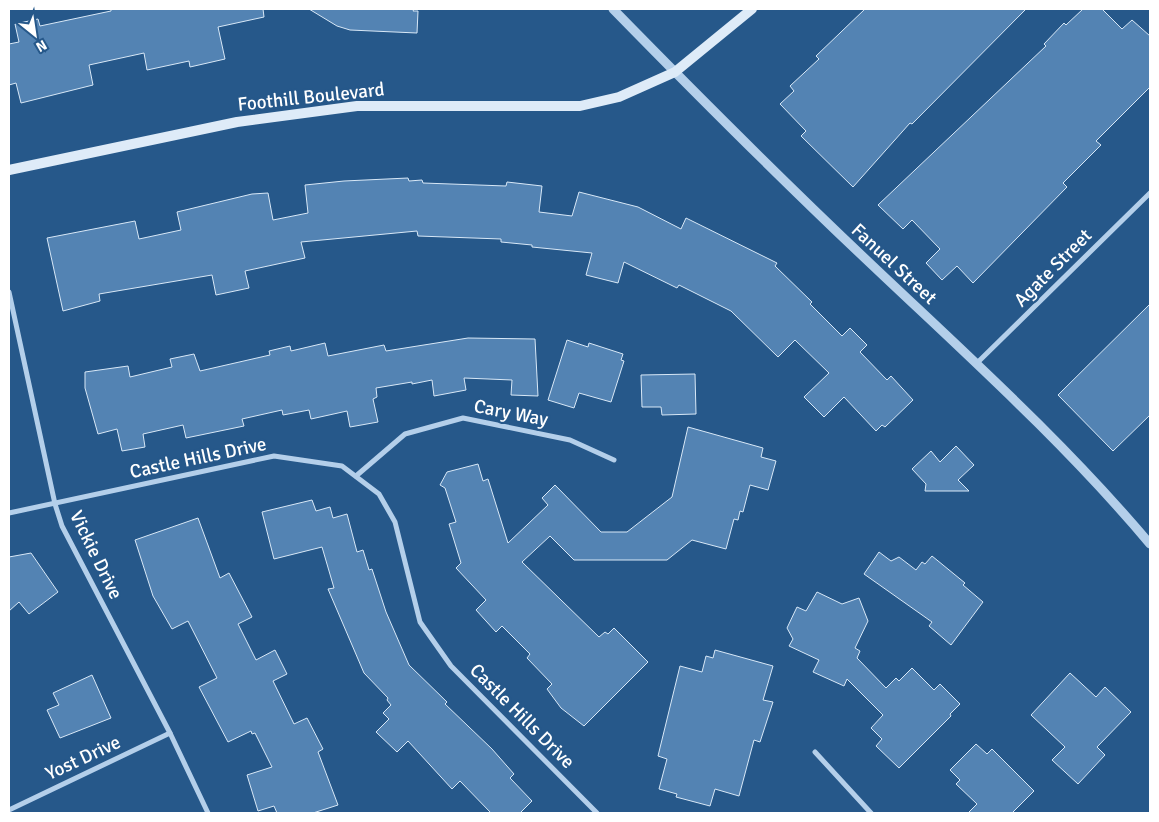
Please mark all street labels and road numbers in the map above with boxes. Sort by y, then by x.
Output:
street label: Foothill Boulevard [236,77,386,117]
street label: Fanuel Street [846,218,942,310]
street label: Agate Street [1009,224,1097,312]
street label: Cary Way [472,394,550,432]
street label: Castle Hills Drive [128,432,268,484]
street label: Vickie Drive [64,507,128,603]
street label: Castle Hills Drive [464,658,580,774]
street label: Yost Drive [42,730,124,786]

